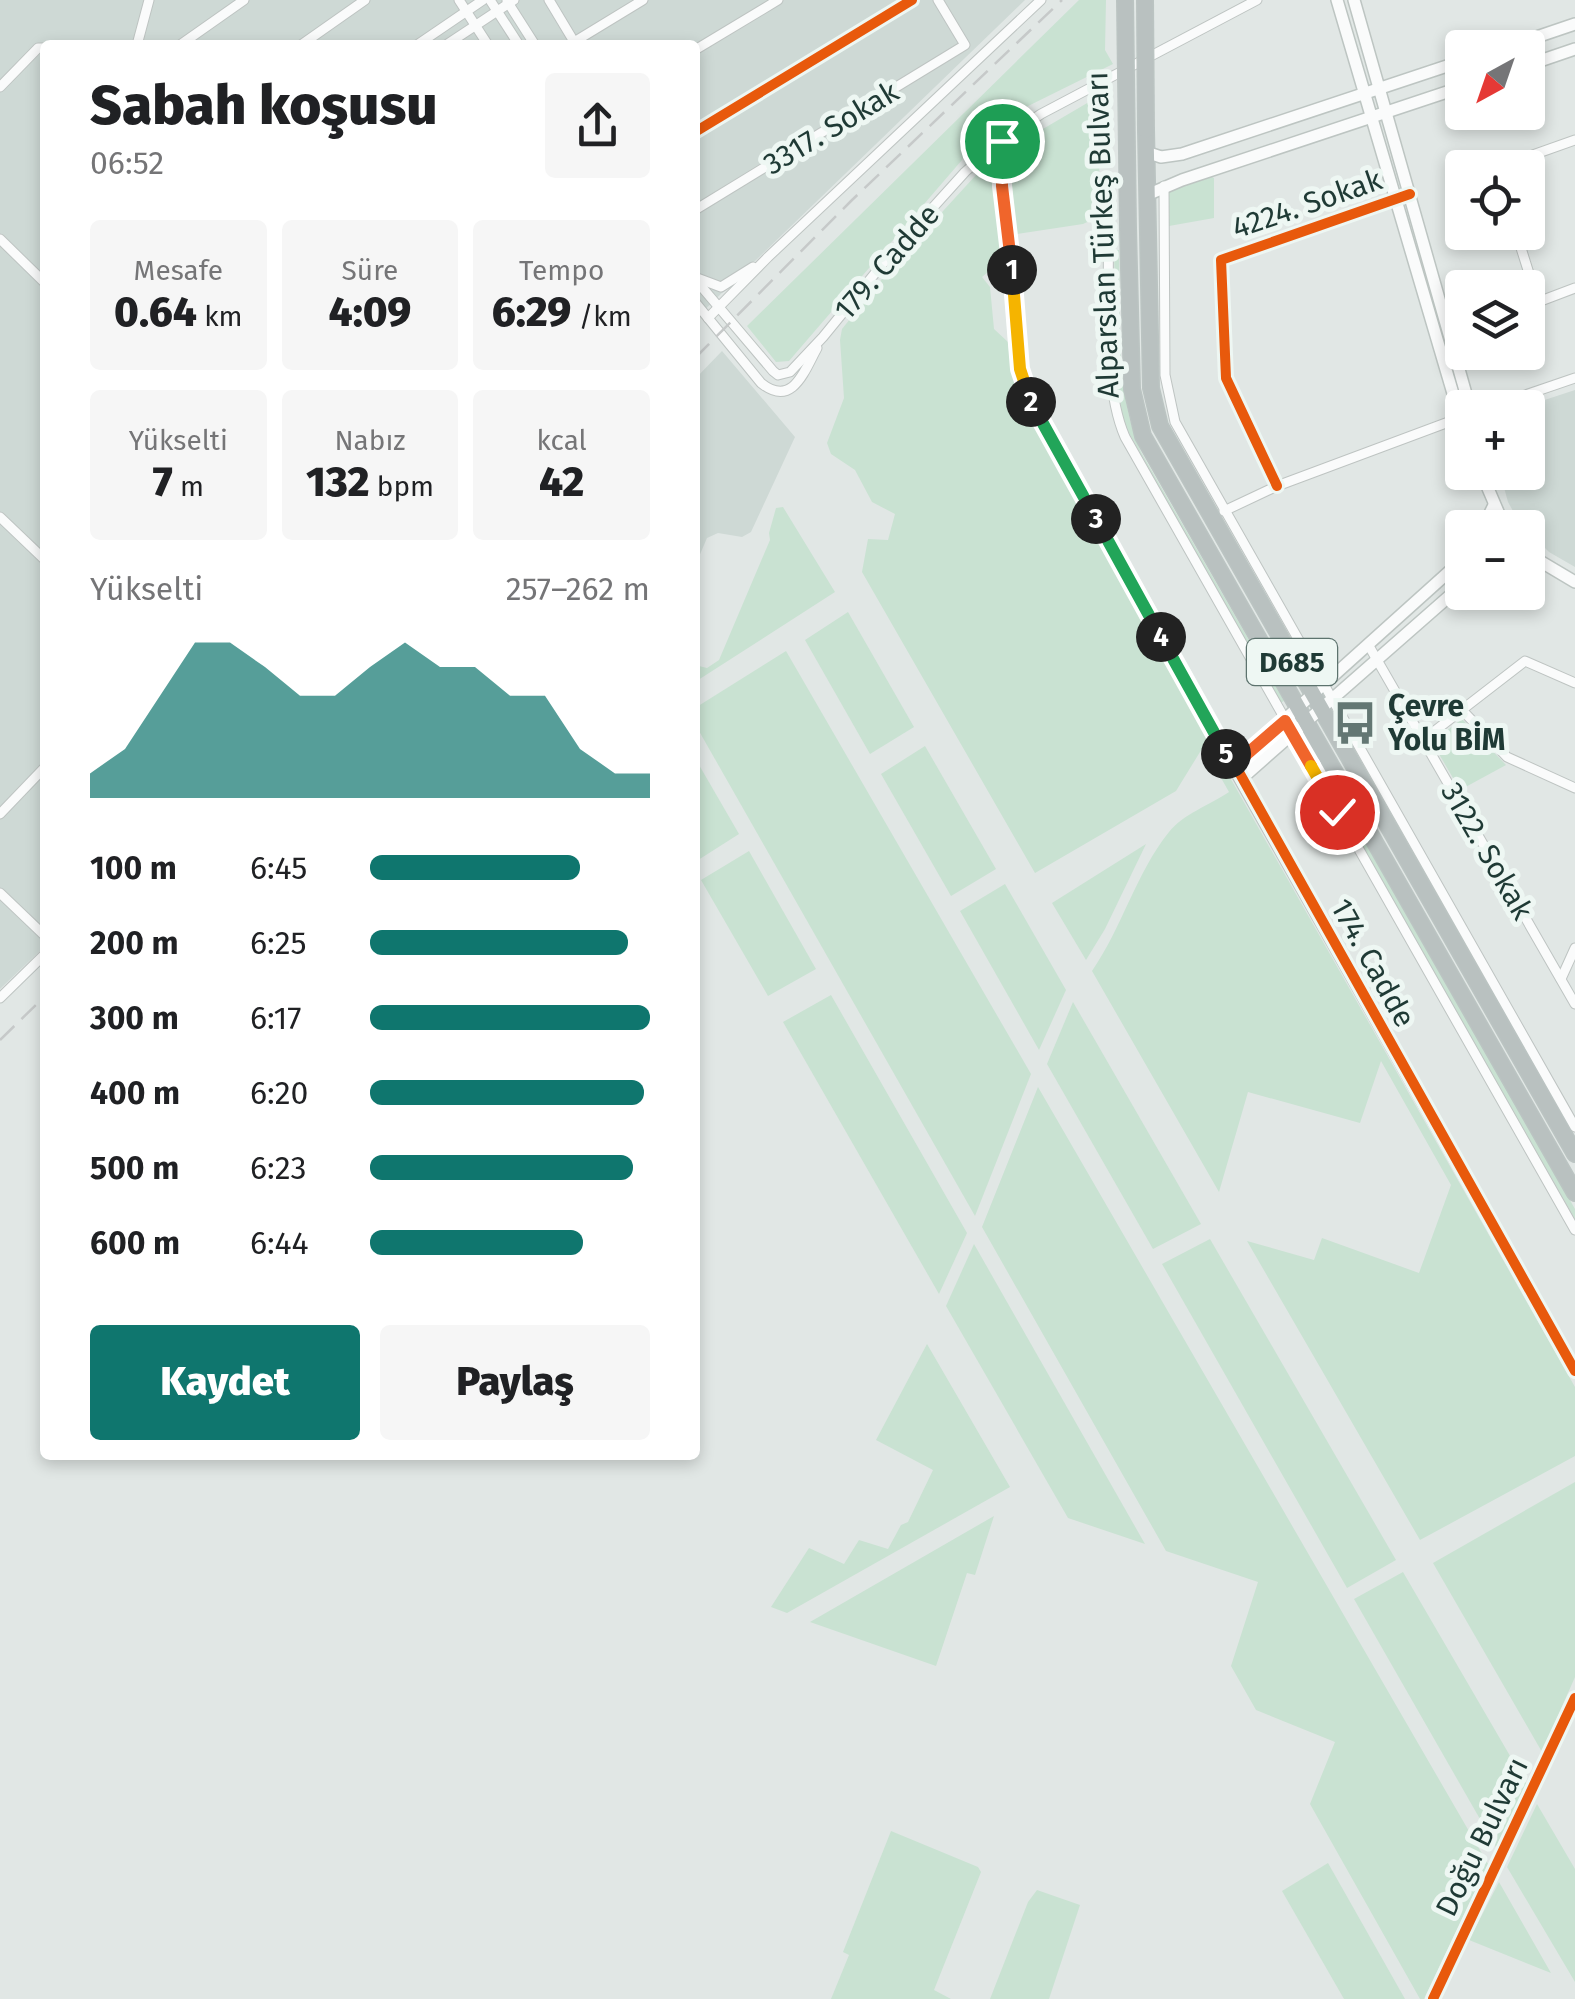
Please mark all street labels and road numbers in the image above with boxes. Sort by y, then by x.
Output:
street label: Alparslan Türkeş Bulvarı [1079,71,1127,399]
street label: 3317. Sokak [757,73,906,182]
street label: 4224. Sokak [1227,161,1387,246]
street label: 179. Cadde [827,197,947,327]
road number: D685 [1247,639,1337,685]
street label: 3122. Sokak [1433,776,1541,927]
street label: 174. Cadde [1323,892,1423,1034]
street label: Doğu Bulvarı [1428,1752,1536,1922]

